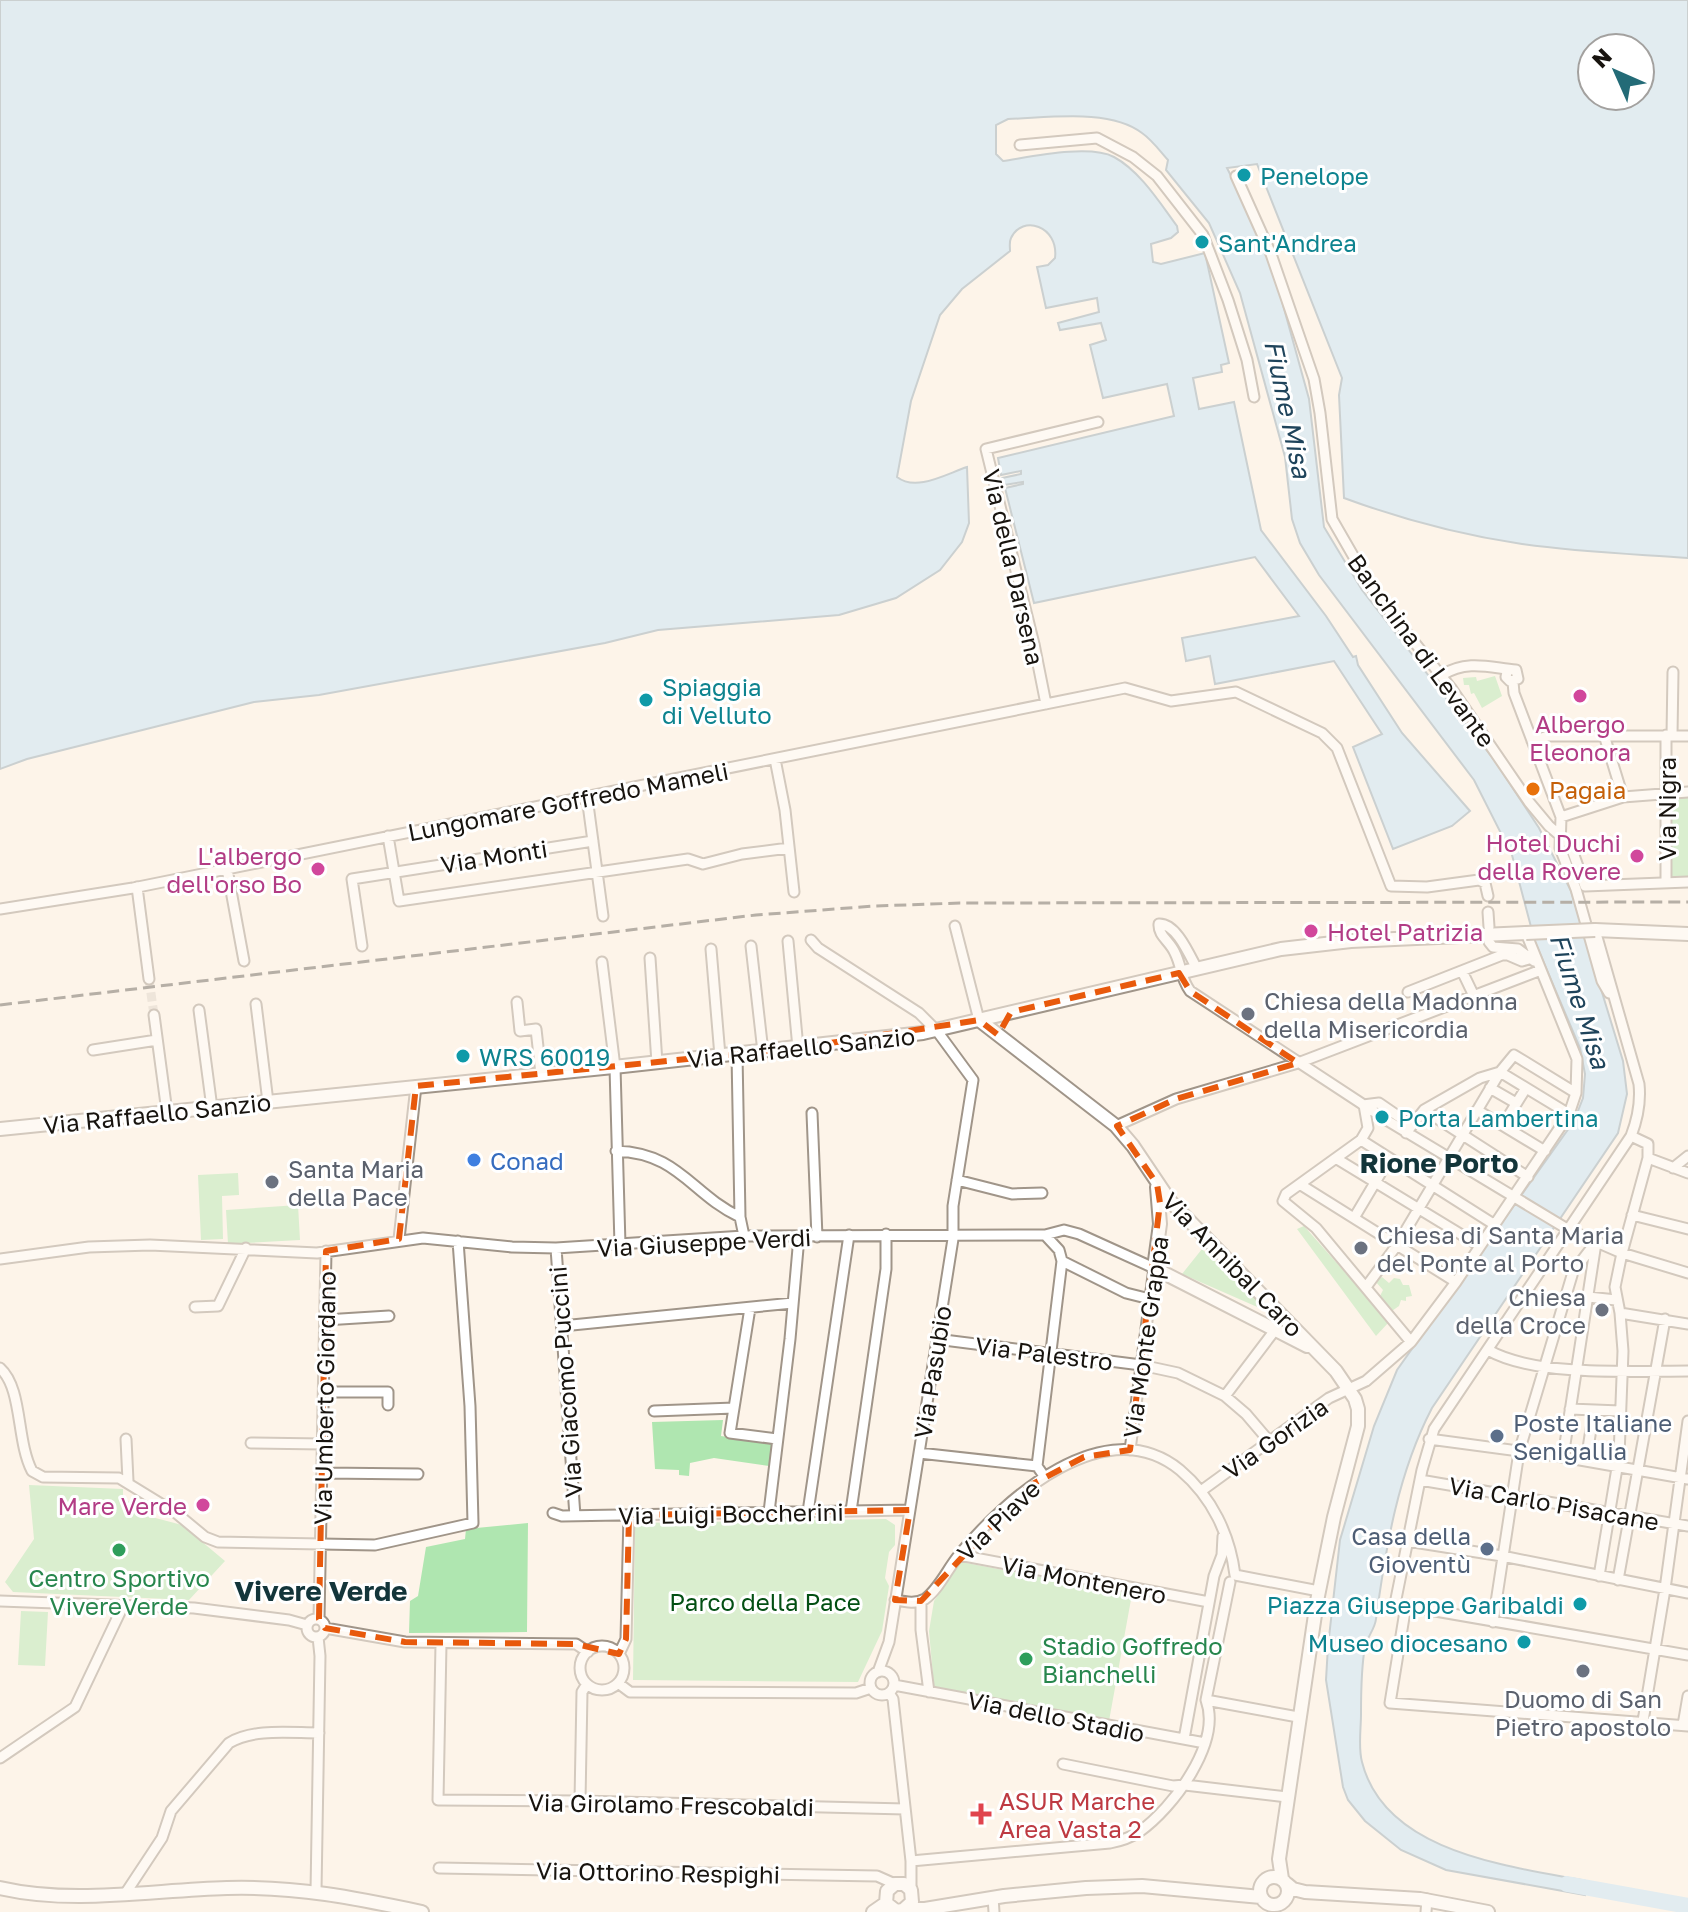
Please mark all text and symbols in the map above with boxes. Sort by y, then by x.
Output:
north arrow [1576,32,1656,112]
text: N [1586,42,1617,73]
place label: Penelope [1260,161,1369,190]
marker: Penelope [1235,166,1253,184]
place label: Sant'Andrea [1218,228,1357,257]
marker: Sant'Andrea [1193,233,1211,251]
water label: Fiume Misa [1258,337,1318,482]
street label: Via della Darsena [977,466,1051,668]
street label: Banchina di Levante [1342,548,1502,752]
place label: Spiaggia di Velluto [662,672,772,729]
marker: Albergo Eleonora [1571,687,1589,705]
marker: Spiaggia di Velluto [637,691,655,709]
place label: Albergo Eleonora [1529,709,1631,766]
street label: Lungomare Goffredo Mameli [405,756,731,846]
street label: Via Nigra [1652,757,1681,861]
place label: Pagaia [1549,775,1626,804]
marker: Pagaia [1524,780,1542,798]
place label: Hotel Duchi della Rovere [1477,828,1621,885]
street label: Via Monti [439,833,549,879]
place label: L'albergo dell'orso Bo [167,841,302,898]
marker: Hotel Duchi della Rovere [1628,847,1646,865]
marker: L'albergo dell'orso Bo [309,860,327,878]
place label: Hotel Patrizia [1327,917,1483,946]
marker: Hotel Patrizia [1302,922,1320,940]
water label: Fiume Misa [1544,929,1617,1074]
place label: Chiesa della Madonna della Misericordia [1264,986,1518,1043]
marker: Chiesa della Madonna della Misericordia [1239,1005,1257,1023]
street label: Via Raffaello Sanzio [686,1021,916,1073]
place label: WRS 60019 [479,1042,610,1071]
marker: WRS 60019 [454,1047,472,1065]
street label: Via Raffaello Sanzio [42,1087,272,1139]
place label: Porta Lambertina [1398,1103,1598,1132]
marker: Porta Lambertina [1373,1108,1391,1126]
place label: Conad [490,1146,564,1175]
district label: Rione Porto [1359,1146,1519,1179]
marker: Conad [465,1151,483,1169]
place label: Santa Maria della Pace [288,1154,424,1211]
marker: Santa Maria della Pace [263,1173,281,1191]
street label: Via Annibal Caro [1157,1186,1309,1342]
place label: Chiesa di Santa Maria del Ponte al Porto [1377,1220,1624,1277]
street label: Via Giuseppe Verdi [596,1222,812,1262]
street label: Via Monte Grappa [1116,1234,1174,1440]
marker: Chiesa di Santa Maria del Ponte al Porto [1352,1239,1370,1257]
street label: Via Giacomo Puccini [542,1265,588,1499]
street label: Via Umberto Giordano [307,1271,341,1525]
place label: Chiesa della Croce [1456,1282,1586,1339]
marker: Chiesa della Croce [1593,1301,1611,1319]
street label: Via Pasubio [907,1304,957,1440]
street label: Via Palestro [974,1330,1114,1376]
street label: Via Gorizia [1217,1391,1333,1485]
place label: Poste Italiane Senigallia [1513,1408,1672,1465]
marker: Poste Italiane Senigallia [1488,1427,1506,1445]
street label: Via Carlo Pisacane [1447,1470,1661,1536]
street label: Via Piave [950,1473,1046,1567]
place label: Mare Verde [57,1491,187,1520]
marker: Mare Verde [194,1496,212,1514]
street label: Via Luigi Boccherini [618,1497,844,1529]
place label: Casa della Gioventù [1351,1521,1471,1578]
marker: Casa della Gioventù [1478,1540,1496,1558]
marker: Centro Sportivo VivereVerde [110,1541,128,1559]
street label: Via Montenero [999,1549,1169,1609]
place label: Centro Sportivo VivereVerde [28,1563,210,1620]
district label: Vivere Verde [234,1574,408,1607]
park label: Parco della Pace [669,1587,861,1616]
place label: Piazza Giuseppe Garibaldi [1267,1590,1564,1619]
marker: Piazza Giuseppe Garibaldi [1571,1595,1589,1613]
place label: Museo diocesano [1308,1628,1508,1657]
place label: Stadio Goffredo Bianchelli [1042,1631,1223,1688]
marker: Museo diocesano [1515,1633,1533,1651]
marker: Stadio Goffredo Bianchelli [1017,1650,1035,1668]
marker: Duomo di San Pietro apostolo [1574,1662,1592,1680]
place label: Duomo di San Pietro apostolo [1495,1684,1671,1741]
street label: Via dello Stadio [965,1685,1147,1747]
place label: ASUR Marche Area Vasta 2 [999,1786,1155,1843]
street label: Via Girolamo Frescobaldi [528,1787,814,1821]
marker: ASUR Marche Area Vasta 2 [970,1803,992,1825]
street label: Via Ottorino Respighi [536,1855,780,1889]

